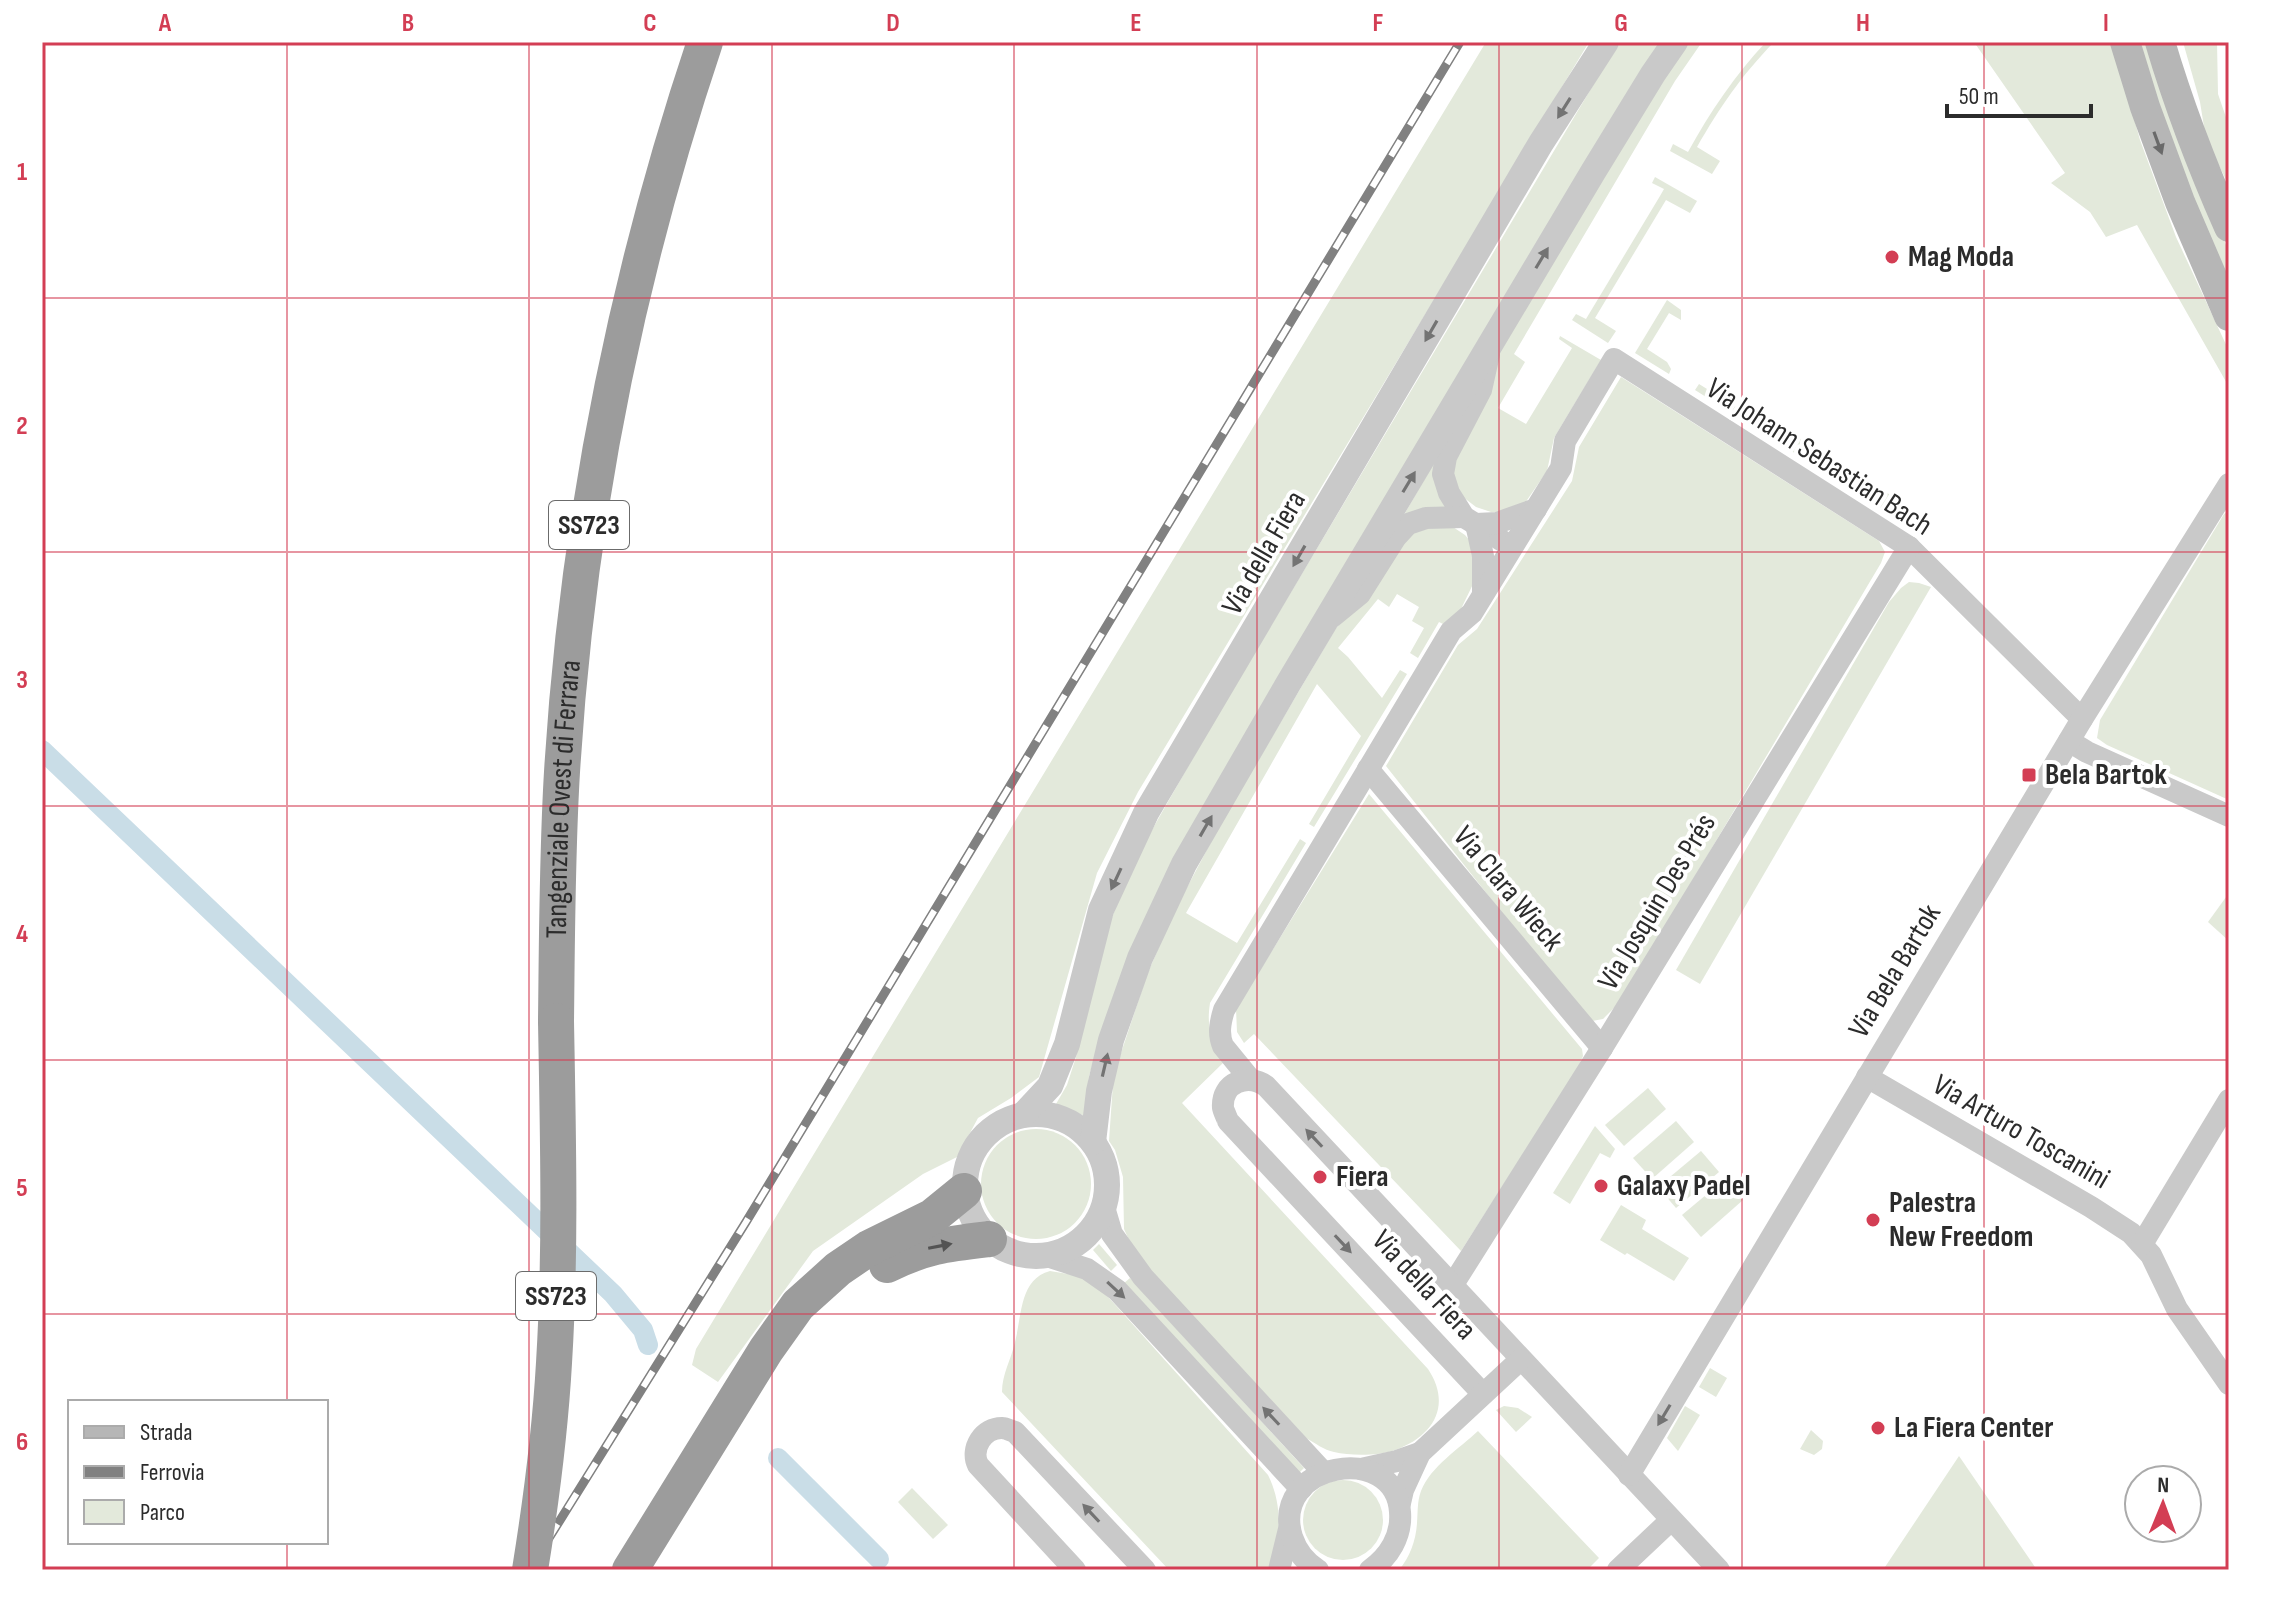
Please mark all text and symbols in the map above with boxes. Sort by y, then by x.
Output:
text: A [158,8,172,39]
text: B [402,8,414,39]
text: C [643,8,657,39]
text: D [886,8,900,39]
text: E [1130,8,1142,39]
text: F [1373,8,1384,39]
text: G [1614,8,1628,39]
text: H [1856,8,1870,39]
text: I [2103,8,2109,39]
scale bar [1947,68,2091,118]
text: 50 m [1959,82,1999,111]
one-way arrow [1557,97,1571,119]
one-way arrow [2152,131,2165,155]
text: 1 [17,157,27,188]
place label: Mag Moda [1908,239,2014,275]
one-way arrow [1535,247,1549,269]
marker: Mag Moda [1883,248,1901,266]
one-way arrow [1424,320,1438,342]
street label: Via Johann Sebastian Bach [1699,371,1939,543]
text: 2 [16,411,28,442]
one-way arrow [1402,471,1416,493]
street label: Via della Fiera [1214,485,1314,621]
road number: SS723 [549,501,629,549]
one-way arrow [1293,544,1307,567]
street label: Tangenziale Ovest di Ferrara [539,658,589,939]
text: 3 [16,665,28,696]
place label: Bela Bartok [2045,757,2167,793]
marker: Bela Bartok [2020,766,2038,784]
street label: Via Josquin Des Prés [1590,807,1724,997]
one-way arrow [1199,815,1213,837]
street label: Via Clara Wieck [1445,819,1571,959]
one-way arrow [1109,867,1123,890]
street label: Via Bela Bartok [1841,897,1949,1044]
text: 4 [16,919,28,950]
one-way arrow [1099,1052,1112,1077]
street label: Via Arturo Toscanini [1926,1067,2116,1197]
one-way arrow [1306,1129,1324,1148]
place label: Fiera [1336,1159,1389,1195]
marker: Fiera [1311,1168,1329,1186]
place label: Galaxy Padel [1617,1168,1751,1204]
text: 5 [16,1173,28,1204]
marker: Galaxy Padel [1592,1177,1610,1195]
place label: Palestra New Freedom [1889,1185,2033,1255]
marker: Palestra New Freedom [1864,1211,1882,1229]
street label: Via della Fiera [1364,1223,1484,1347]
one-way arrow [1333,1234,1351,1253]
one-way arrow [927,1239,952,1251]
road number: SS723 [516,1272,596,1320]
one-way arrow [1106,1280,1125,1299]
legend [68,1400,328,1544]
one-way arrow [1657,1404,1671,1426]
one-way arrow [1262,1407,1280,1426]
place label: La Fiera Center [1894,1410,2054,1446]
text: Strada [140,1418,193,1447]
marker: La Fiera Center [1869,1419,1887,1437]
text: 6 [16,1427,28,1458]
text: Ferrovia [140,1458,205,1487]
north arrow [2123,1464,2203,1544]
text: N [2157,1472,2169,1499]
text: Parco [140,1498,185,1527]
one-way arrow [1083,1504,1101,1523]

